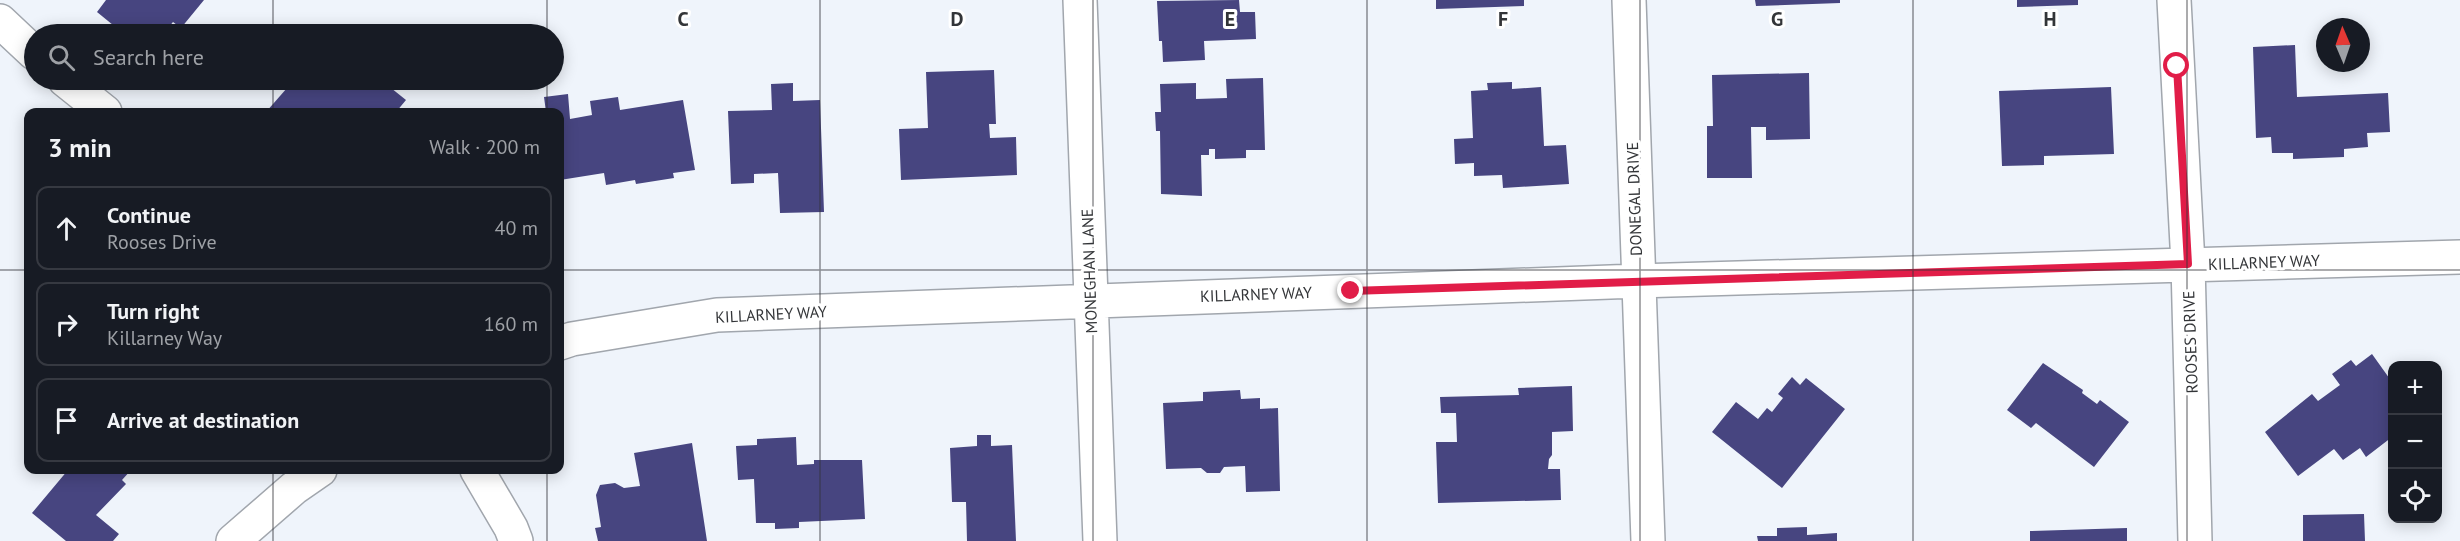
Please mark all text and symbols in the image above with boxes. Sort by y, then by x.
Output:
text: C [677,6,689,32]
text: D [951,6,964,32]
text: E [1225,6,1235,32]
text: F [1498,6,1508,32]
text: G [1771,6,1783,32]
text: H [2043,6,2057,32]
north arrow [2316,18,2370,72]
search box [24,24,564,90]
icon: search [45,41,78,74]
text: Search here [93,43,204,71]
route start [2163,52,2189,78]
text: 3 min [48,131,111,164]
text: Walk · 200 m [429,134,540,160]
street label: DONEGAL DRIVE [1622,142,1646,256]
text: Continue [107,201,191,229]
street label: MONEGHAN LANE [1077,208,1101,334]
icon: ahead [50,212,83,245]
text: 40 m [495,215,538,241]
text: Rooses Drive [107,229,217,255]
street label: KILLARNEY WAY [2208,250,2320,274]
route end [1337,277,1363,303]
street label: KILLARNEY WAY [1200,282,1312,306]
street label: ROOSES DRIVE [2178,290,2202,394]
text: Turn right [107,297,199,325]
street label: KILLARNEY WAY [715,301,827,327]
icon: right [50,308,83,341]
text: 160 m [484,311,538,337]
text: Killarney Way [107,325,222,351]
map controls [2388,361,2442,523]
button: + [2388,361,2442,415]
icon: arrive [50,404,83,437]
text: Arrive at destination [107,406,299,434]
button: − [2388,415,2442,469]
button: locate [2388,469,2442,523]

